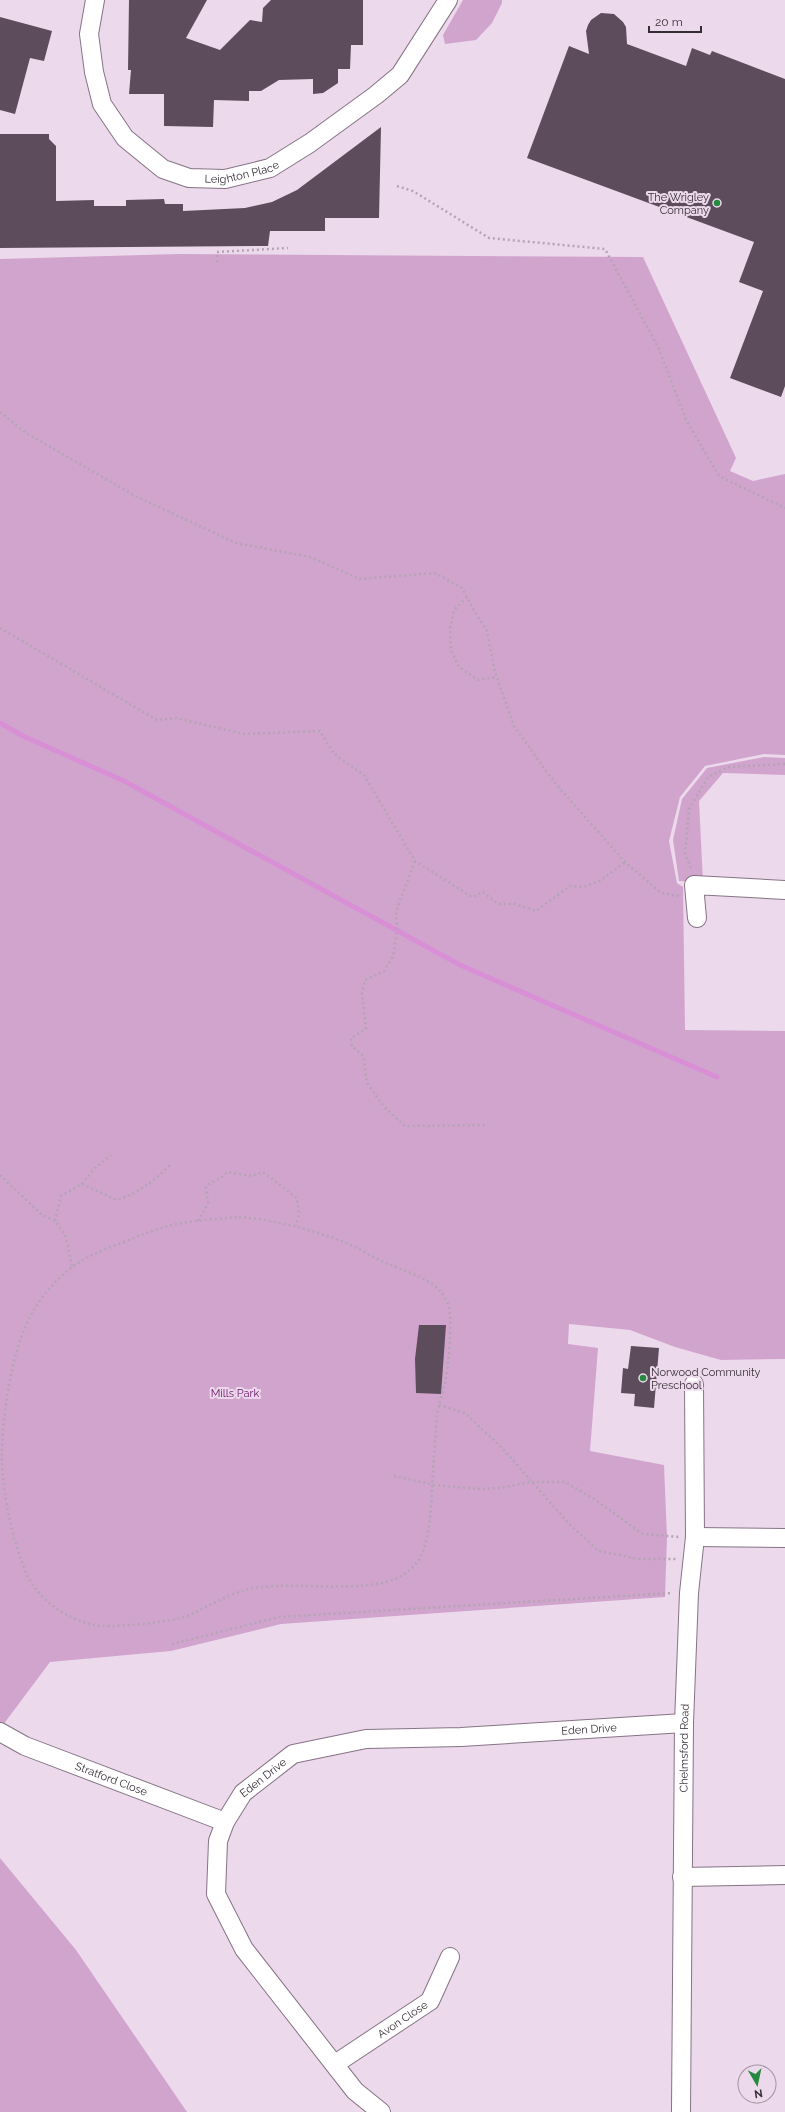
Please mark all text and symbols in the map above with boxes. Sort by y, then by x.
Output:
scale bar [649,8,701,34]
text: 20 m [655,15,683,29]
street label: Leighton Place [204,157,282,186]
place label: The Wrigley Company [648,191,709,217]
marker: The Wrigley Company [712,198,722,208]
place label: Norwood Community Preschool [651,1366,761,1392]
marker: Norwood Community Preschool [638,1373,648,1383]
park label: Mills Park [211,1387,259,1400]
street label: Chelmsford Road [677,1703,691,1792]
street label: Eden Drive [561,1721,618,1737]
street label: Eden Drive [237,1755,289,1800]
street label: Stratford Close [73,1759,150,1799]
street label: Avon Close [375,1998,430,2041]
north arrow [737,2064,777,2104]
text: N [753,2086,764,2100]

